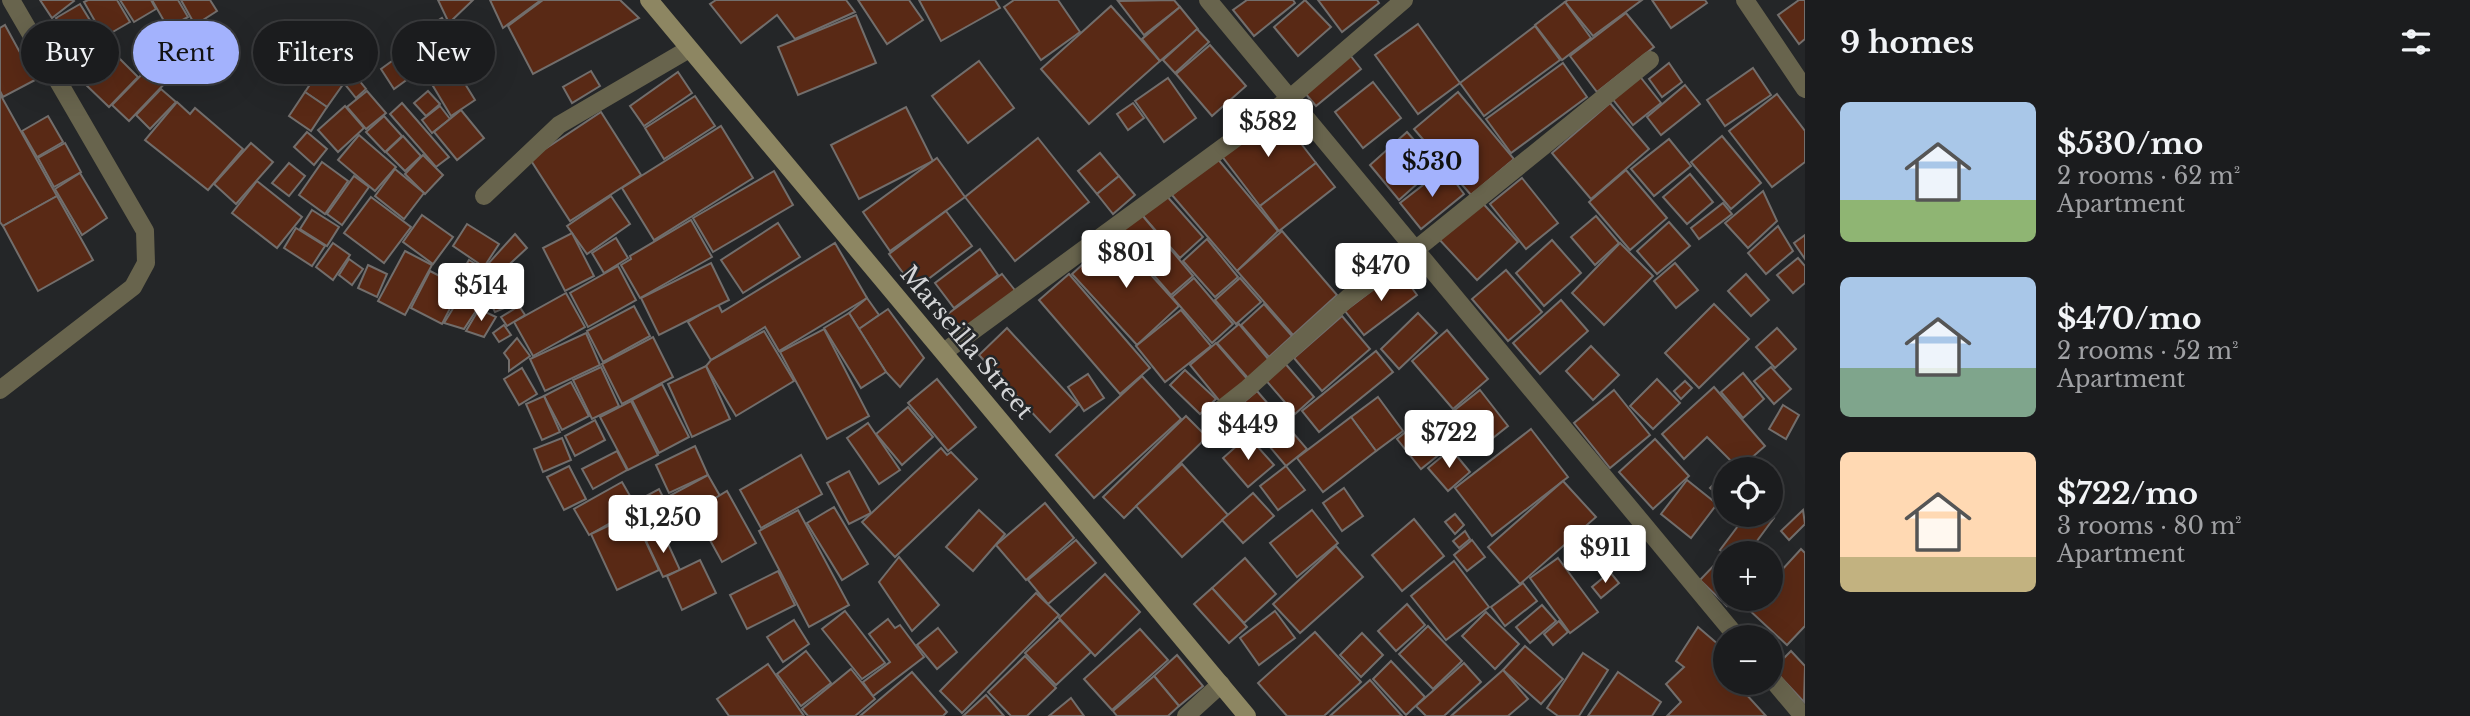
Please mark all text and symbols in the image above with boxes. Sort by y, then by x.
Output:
chip: Buy [21,21,119,84]
chip: Rent [133,21,239,84]
chip: Filters [253,21,378,84]
chip: New [392,21,495,84]
icon: filters [2397,23,2435,61]
text: 9 homes [1840,24,1974,61]
pin: $582 [1227,100,1309,159]
text: $582 [1239,108,1297,136]
text: $530/mo [2057,125,2203,162]
icon: home [1896,130,1980,214]
pin: $530 [1391,140,1473,199]
text: $530 [1402,148,1462,176]
text: 2 rooms · 62 m² [2057,162,2240,190]
text: Apartment [2057,190,2185,218]
pin: $801 [1085,230,1167,290]
text: $801 [1098,239,1154,267]
pin: $470 [1340,244,1422,303]
text: $470 [1351,252,1411,280]
street label: Marseilla Street [894,259,1040,425]
pin: $514 [440,264,522,323]
text: $514 [454,272,508,300]
text: $470/mo [2057,300,2202,337]
icon: home [1896,305,1980,389]
text: 2 rooms · 52 m² [2057,337,2239,365]
text: Apartment [2057,365,2185,393]
pin: $449 [1207,402,1289,462]
pin: $722 [1408,410,1490,470]
text: $449 [1218,411,1278,439]
text: $722 [1421,419,1477,447]
map controls [1713,457,1783,695]
button: locate [1713,457,1783,527]
text: $722/mo [2057,475,2198,512]
icon: home [1896,480,1980,564]
pin: $1,250 [606,496,720,555]
text: $1,250 [625,504,701,532]
text: 3 rooms · 80 m² [2057,512,2242,540]
pin: $911 [1564,526,1646,585]
text: $911 [1580,534,1630,562]
text: Apartment [2057,540,2185,568]
button: + [1713,541,1783,611]
button: − [1713,625,1783,695]

